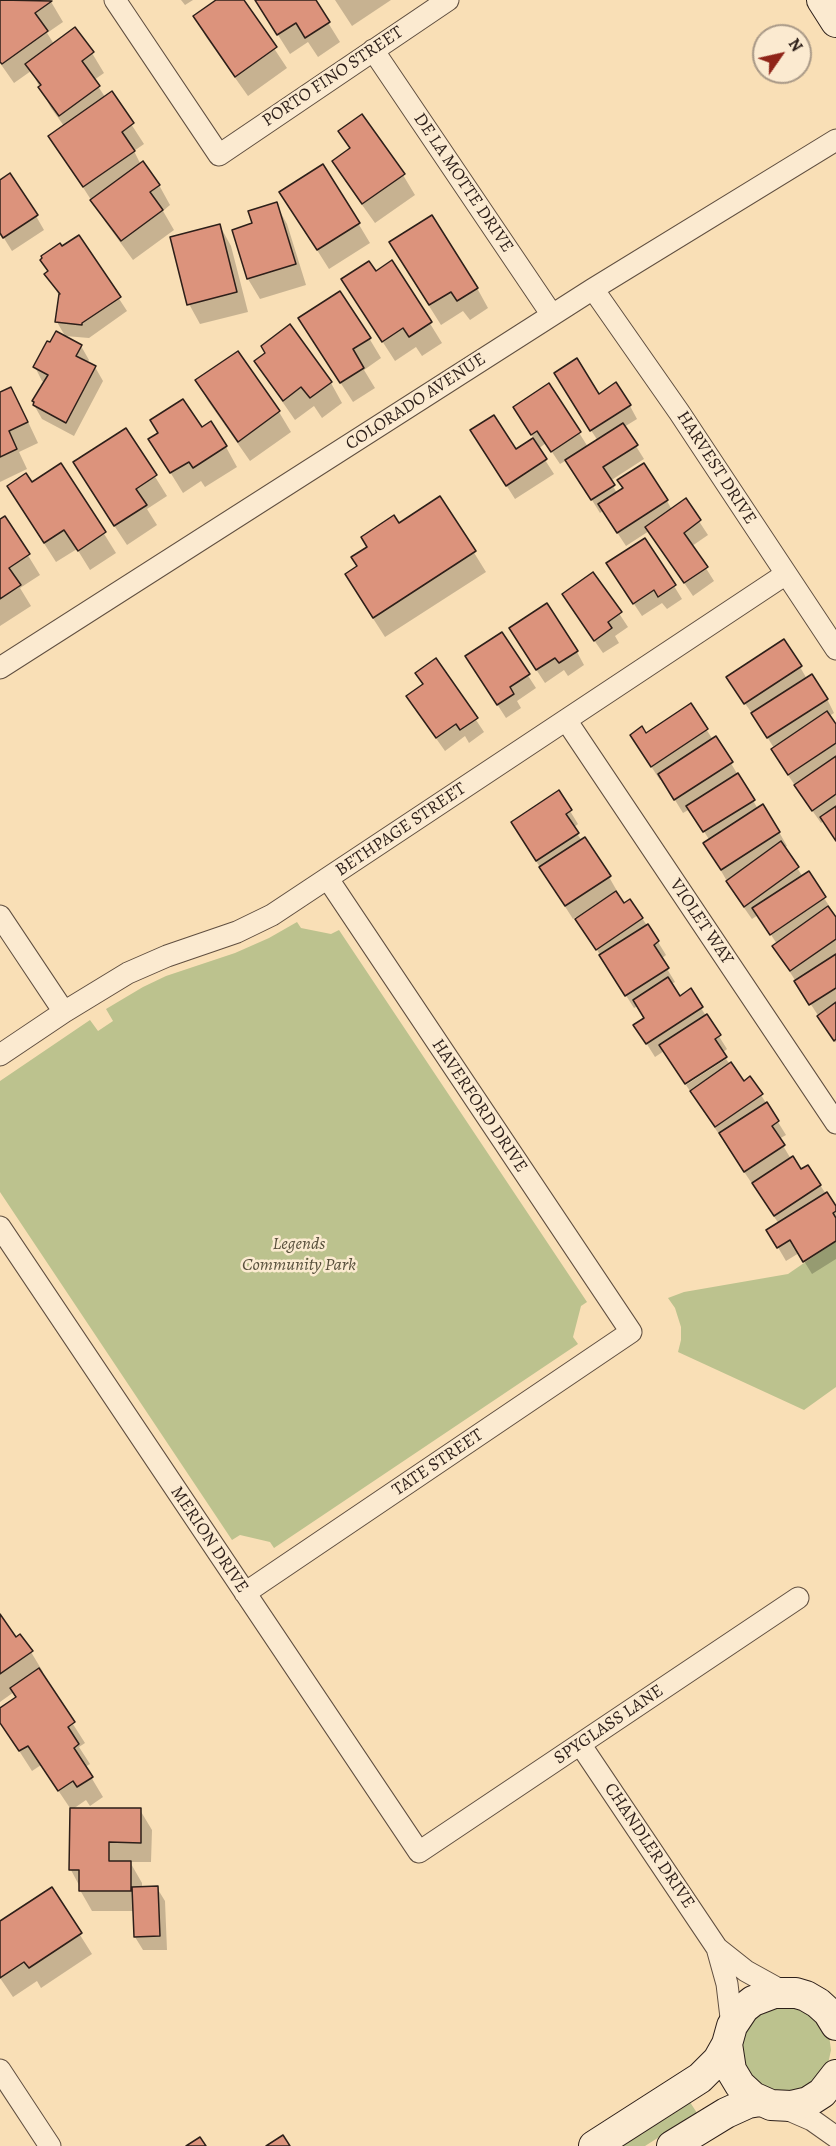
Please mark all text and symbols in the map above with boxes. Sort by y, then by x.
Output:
street label: PORTO FINO STREET [259,22,407,132]
north arrow [752,24,812,84]
text: N [783,34,808,56]
street label: DE LA MOTTE DRIVE [408,109,518,257]
street label: COLORADO AVENUE [342,349,490,455]
street label: HARVEST DRIVE [671,407,761,529]
street label: BETHPAGE STREET [332,778,470,882]
street label: VIOLET WAY [665,875,737,969]
street label: HAVERFORD DRIVE [426,1035,532,1177]
park label: Legends Community Park [242,1234,356,1276]
street label: TATE STREET [388,1425,488,1501]
street label: MERION DRIVE [165,1483,253,1597]
street label: SPYGLASS LANE [550,1680,668,1770]
street label: CHANDLER DRIVE [599,1779,699,1913]

